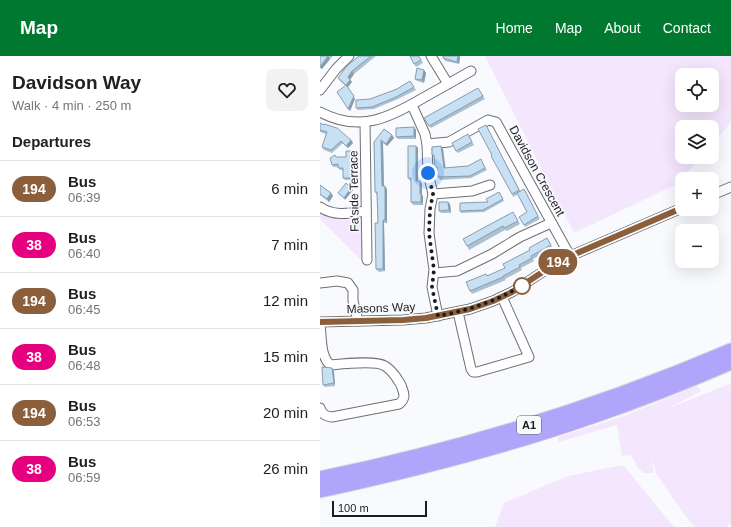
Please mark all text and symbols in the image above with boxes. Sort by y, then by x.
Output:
text: Map [20,17,58,38]
text: Home [496,20,533,36]
text: Map [555,20,582,36]
text: About [604,20,641,36]
text: Contact [663,20,711,36]
map controls [675,68,719,268]
button: locate [675,68,719,112]
button: heart [266,69,308,111]
text: Davidson Way [12,72,141,93]
text: Walk · 4 min · 250 m [12,98,131,113]
button: layers [675,120,719,164]
street label: Davidson Crescent [506,123,568,219]
text: Departures [12,133,91,150]
street label: Fa'side Terrace [346,150,362,232]
your location [418,163,438,183]
button: + [675,172,719,216]
text: Bus [68,173,96,190]
text: 6 min [271,180,308,197]
text: 194 [22,181,46,197]
text: 06:39 [68,190,101,205]
button: − [675,224,719,268]
text: Bus [68,229,96,246]
text: 7 min [271,236,308,253]
text: 38 [26,237,42,253]
text: 06:40 [68,246,101,261]
line badge: 194 [535,249,581,275]
text: 194 [546,254,570,270]
unlabelled marker [513,277,531,295]
text: Bus [68,285,96,302]
text: 12 min [263,292,308,309]
text: 194 [22,293,46,309]
street label: Masons Way [346,300,416,316]
text: 06:45 [68,302,101,317]
text: Bus [68,341,96,358]
text: 15 min [263,348,308,365]
text: 38 [26,349,42,365]
text: 06:48 [68,358,101,373]
text: Bus [68,397,96,414]
text: 20 min [263,404,308,421]
text: 194 [22,405,46,421]
text: 06:53 [68,414,101,429]
road number: A1 [517,416,541,434]
text: Bus [68,453,96,470]
text: 26 min [263,460,308,477]
text: 38 [26,461,42,477]
text: 06:59 [68,470,101,485]
scale bar [332,499,427,518]
text: 100 m [338,502,369,514]

